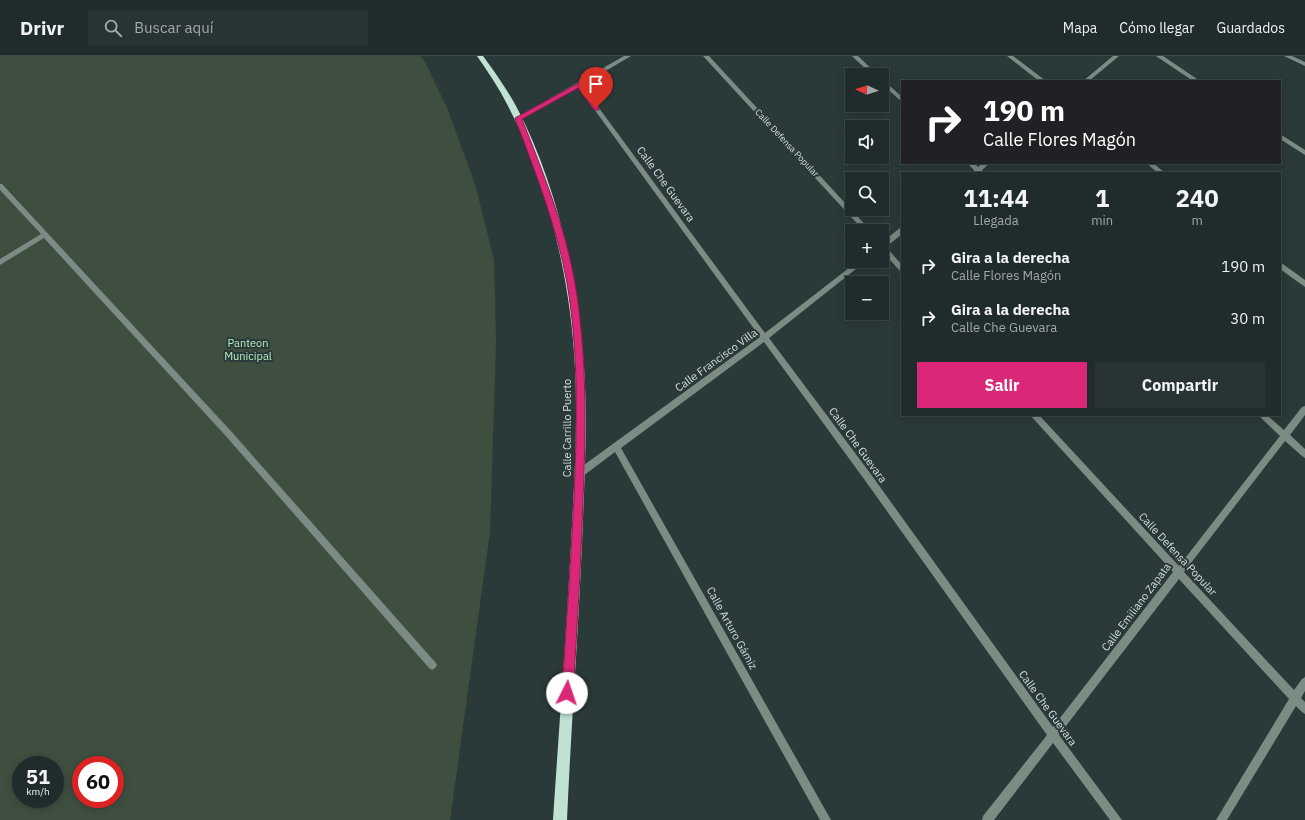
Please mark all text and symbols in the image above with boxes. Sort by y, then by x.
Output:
search box [88,10,368,46]
text: Drivr [20,16,64,40]
icon: search [102,17,124,39]
text: Buscar aquí [134,18,213,37]
text: Mapa [1063,19,1097,37]
text: Cómo llegar [1119,19,1194,37]
text: Guardados [1216,19,1285,37]
pin [579,67,613,108]
north arrow [845,68,889,112]
map controls [845,68,889,320]
icon: arrive [585,73,607,95]
text: 190 m [983,92,1065,129]
icon: right [917,96,969,148]
street label: Calle Defensa Popular [753,106,822,179]
button: sound [845,120,889,164]
text: Calle Flores Magón [983,128,1136,151]
street label: Calle Che Guevara [634,144,698,225]
button: search [845,172,889,216]
text: 11:44 [963,182,1029,214]
text: 1 [1095,182,1109,214]
text: 240 [1175,182,1219,214]
text: Llegada [973,212,1019,229]
text: min [1091,212,1113,229]
text: m [1191,212,1203,229]
button: + [845,224,889,268]
text: Gira a la derecha [951,248,1070,267]
icon: right [917,255,939,277]
text: 190 m [1221,257,1265,276]
text: Calle Flores Magón [951,267,1062,284]
button: − [845,276,889,320]
text: Gira a la derecha [951,300,1070,319]
icon: right [917,307,939,329]
text: 30 m [1230,309,1265,328]
text: Calle Che Guevara [951,319,1057,336]
street label: Calle Francisco Villa [672,325,760,395]
park label: Panteon Municipal [224,336,272,363]
button: Salir [917,362,1087,408]
button: Compartir [1095,362,1265,408]
street label: Calle Carrillo Puerto [560,379,574,477]
street label: Calle Che Guevara [826,405,890,486]
street label: Calle Defensa Popular [1136,510,1220,598]
street label: Calle Emiliano Zapata [1098,560,1174,654]
street label: Calle Arturo Gámiz [704,584,760,672]
street label: Calle Che Guevara [1016,668,1080,749]
position arrow [546,672,588,714]
speed limit sign: 60 [72,756,124,808]
text: 51 [26,763,50,790]
text: km/h [26,785,50,798]

